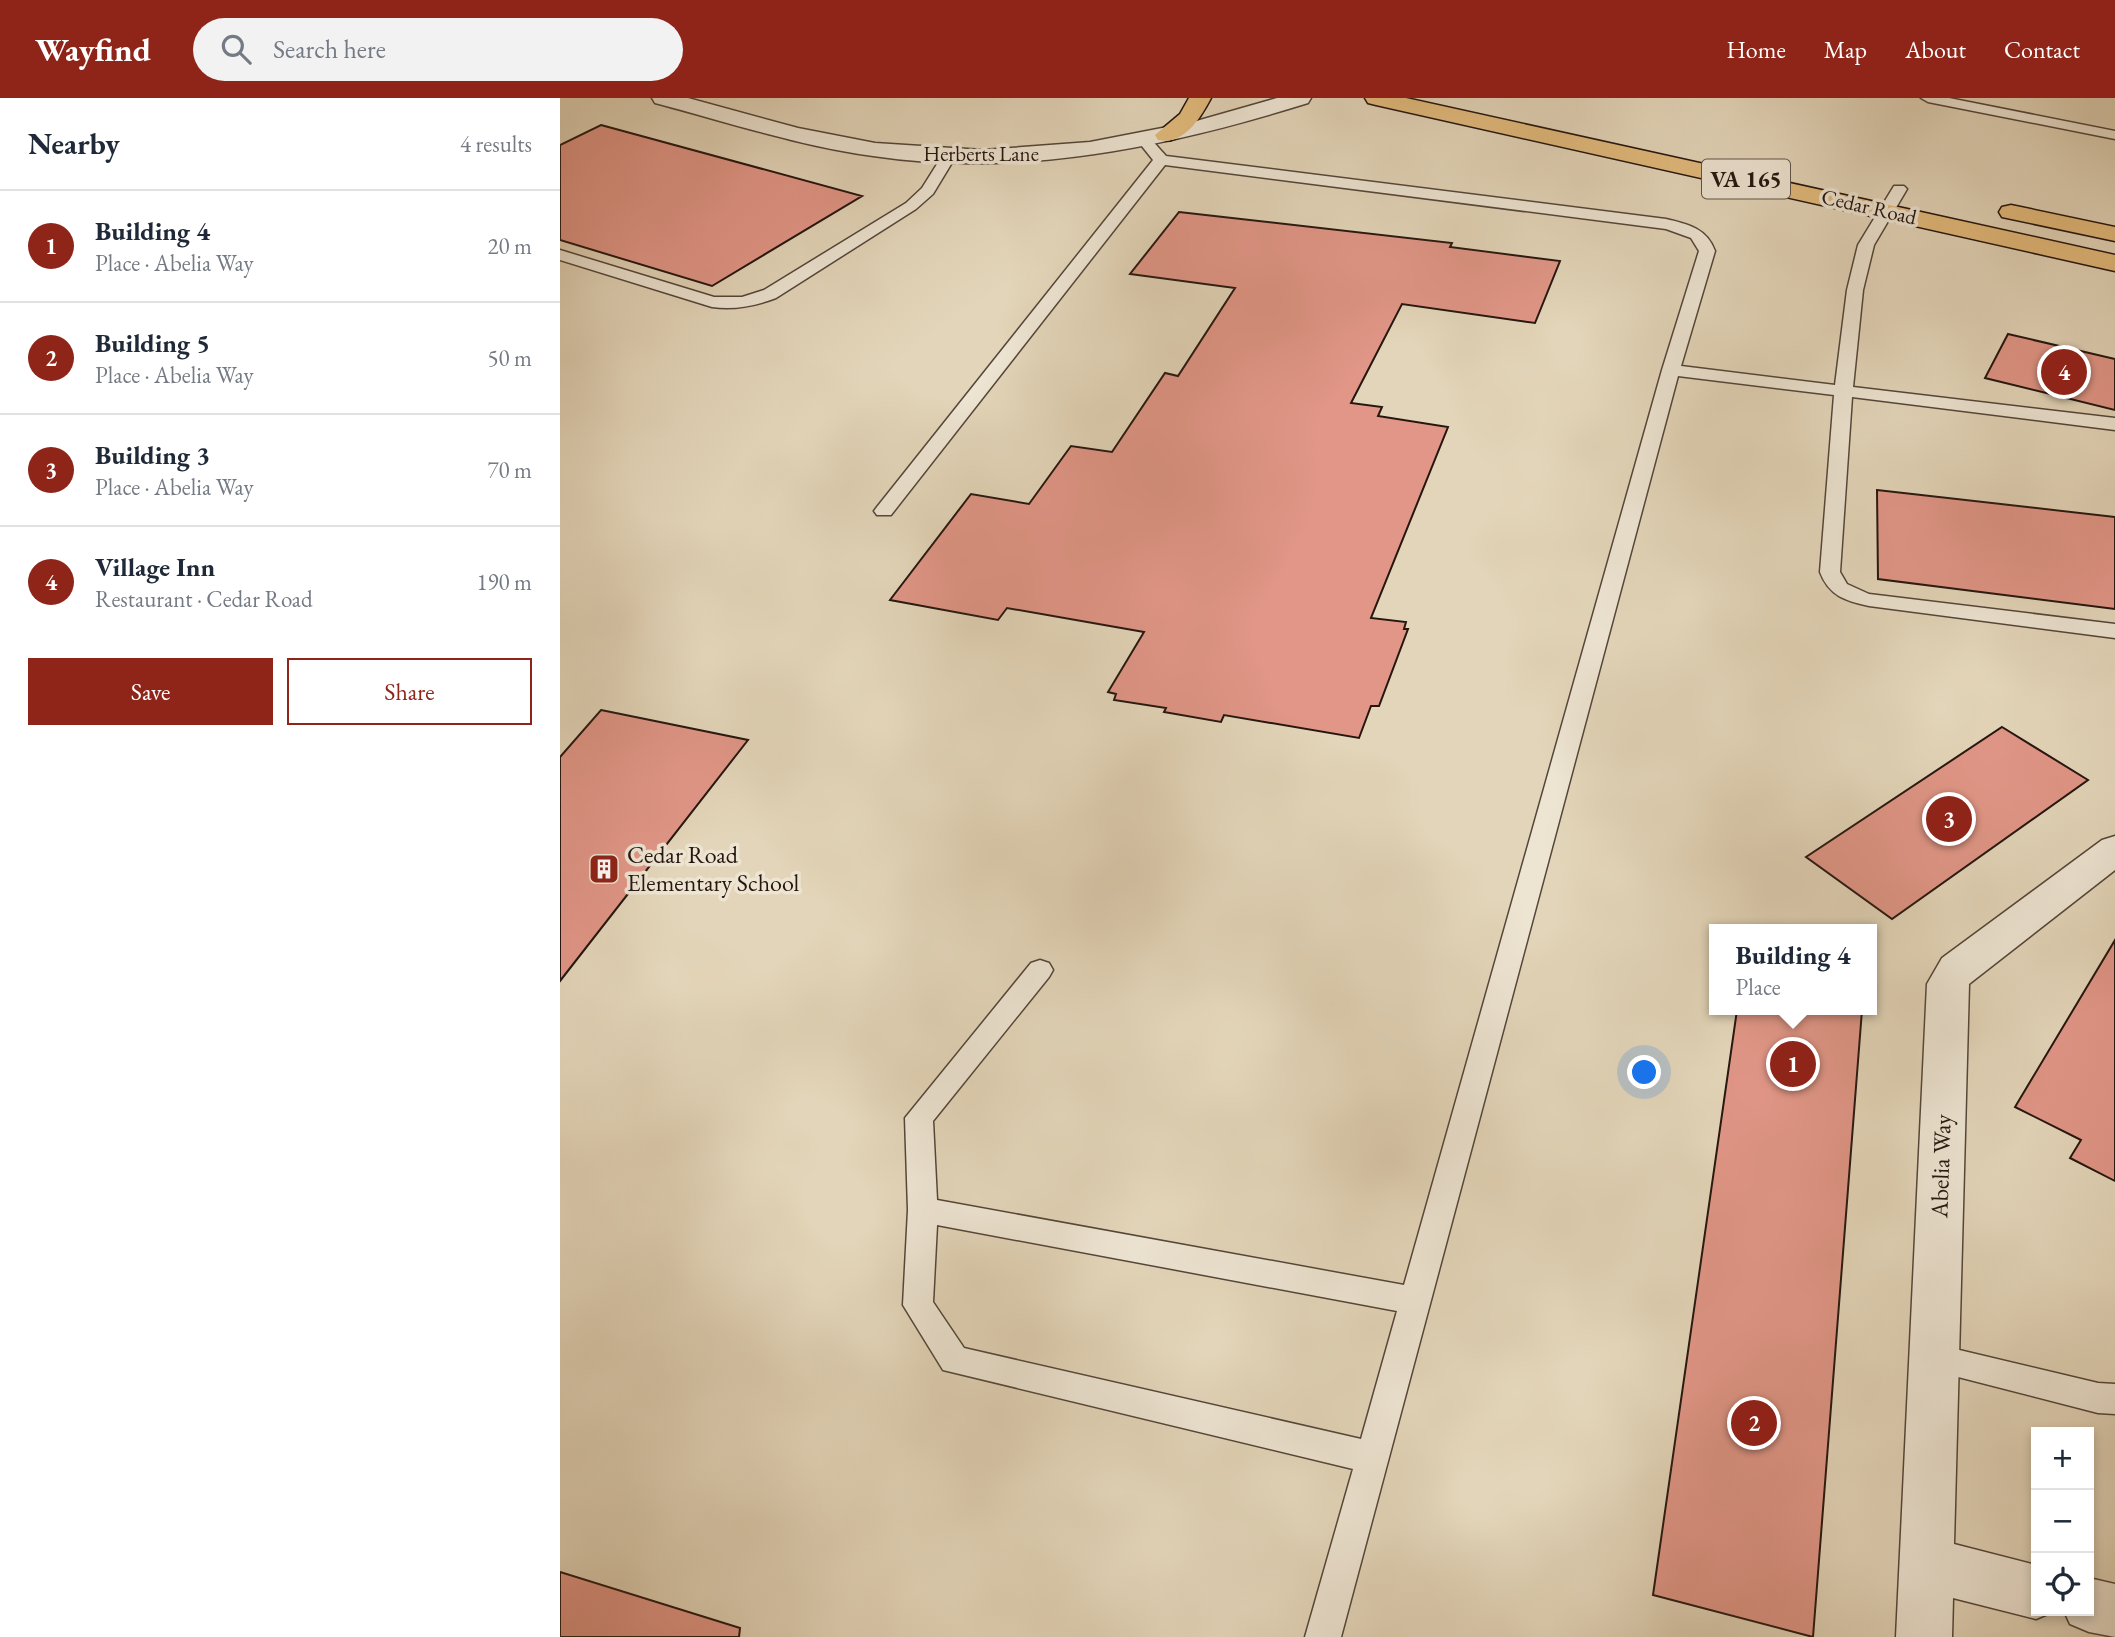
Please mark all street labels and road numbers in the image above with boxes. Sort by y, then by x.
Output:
street label: Herberts Lane [923,140,1039,167]
road number: VA 165 [1702,159,1790,198]
street label: Cedar Road [1819,182,1920,231]
street label: Abelia Way [1923,1113,1958,1219]

